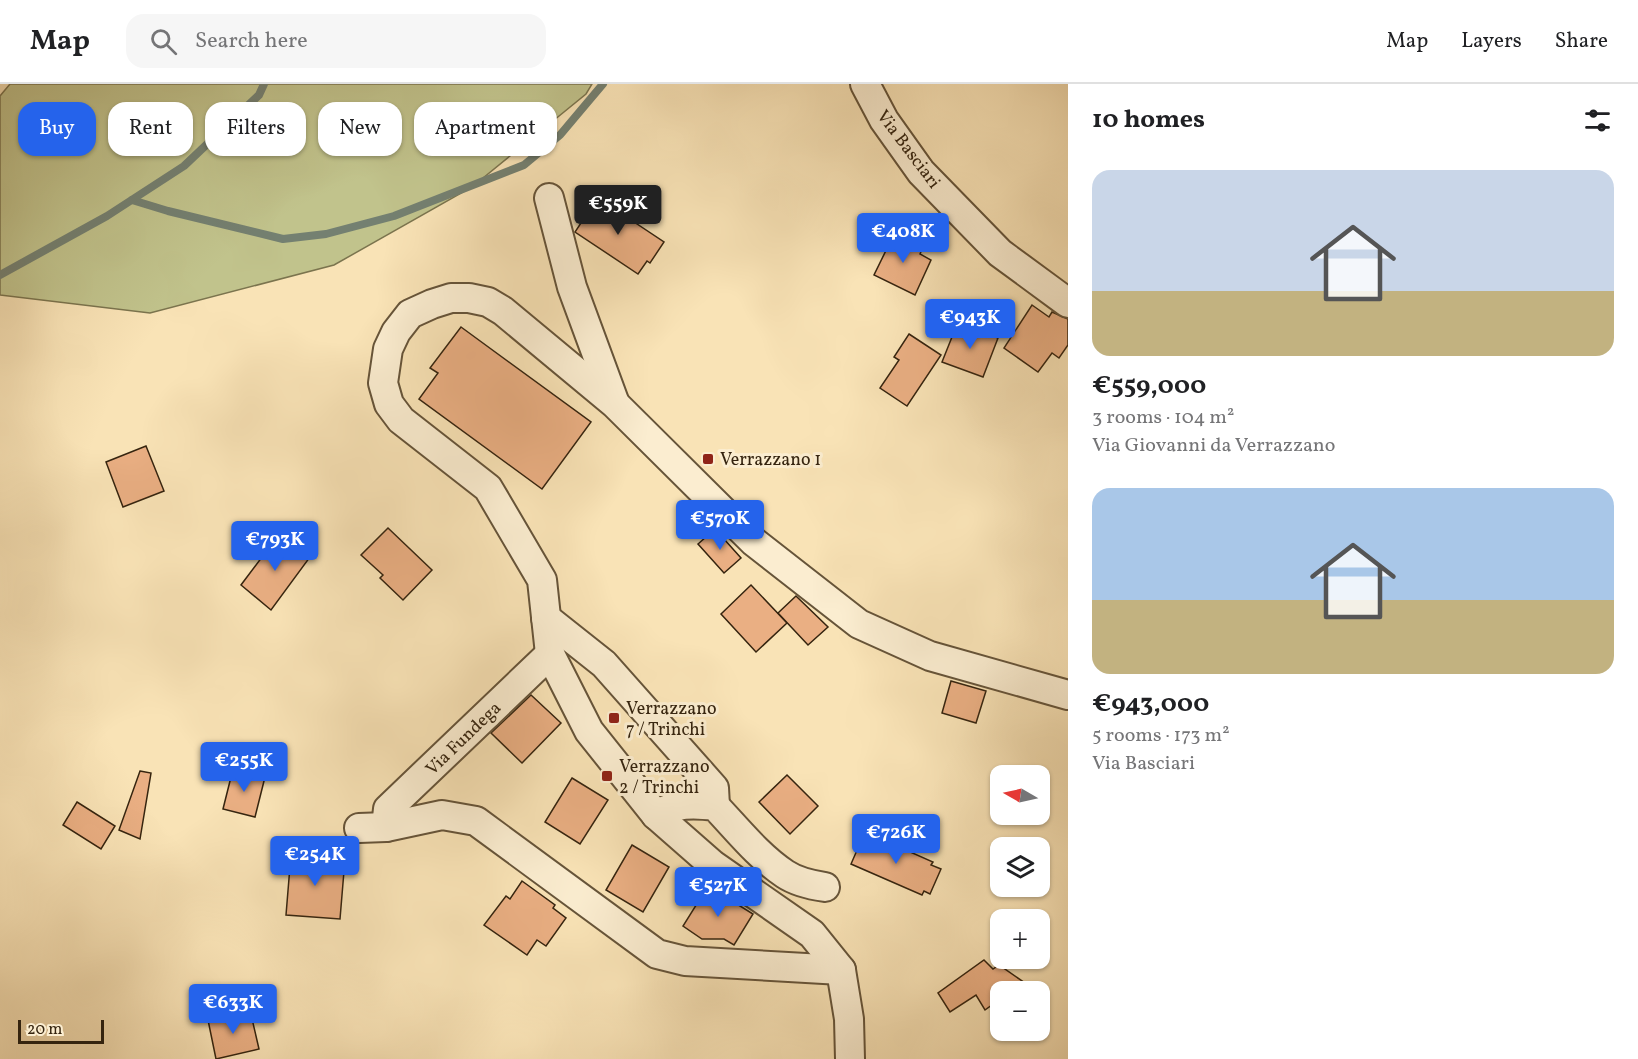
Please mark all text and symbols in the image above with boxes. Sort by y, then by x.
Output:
search box [126,14,546,68]
text: Map [30,22,90,61]
icon: search [147,25,180,58]
text: Search here [195,26,308,57]
text: Map [1386,27,1428,56]
text: Layers [1461,27,1522,56]
text: Share [1555,27,1608,56]
chip: Buy [18,102,96,156]
chip: Rent [108,102,193,156]
chip: Filters [205,102,306,156]
chip: New [318,102,402,156]
chip: Apartment [414,102,557,156]
text: 10 homes [1092,102,1205,138]
icon: filters [1581,104,1614,137]
street label: Via Basciari [870,105,946,194]
pin: €559K [576,185,660,236]
text: €559K [588,190,648,218]
icon: home [1299,209,1407,317]
pin: €408K [861,213,945,264]
text: €408K [871,218,935,246]
pin: €943K [928,299,1012,350]
text: €943K [939,304,1001,332]
text: €559,000 [1092,368,1206,404]
text: 3 rooms · 104 m² [1092,404,1234,432]
text: Via Giovanni da Verrazzano [1092,432,1335,460]
place label: Verrazzano 1 [720,448,821,473]
marker: Verrazzano 1 [701,452,715,466]
pin: €570K [678,500,762,551]
text: €570K [690,505,750,533]
pin: €793K [233,521,317,572]
text: €793K [245,526,305,554]
icon: home [1299,527,1407,635]
text: €943,000 [1092,686,1209,722]
street label: Via Fundega [421,696,508,782]
place label: Verrazzano 7 / Trinchi [626,697,717,743]
marker: Verrazzano 7 / Trinchi [607,711,621,725]
text: 5 rooms · 173 m² [1092,722,1230,750]
pin: €255K [202,742,286,793]
text: €255K [215,747,273,775]
text: Via Basciari [1092,750,1195,778]
place label: Verrazzano 2 / Trinchi [619,755,710,801]
north arrow [990,765,1050,825]
map controls [990,765,1050,1041]
marker: Verrazzano 2 / Trinchi [600,769,614,783]
pin: €726K [854,814,938,865]
text: €726K [866,819,926,847]
pin: €254K [273,836,357,887]
button: layers [990,837,1050,897]
text: €254K [284,841,346,869]
pin: €527K [676,867,760,918]
text: €527K [689,872,747,900]
button: + [990,909,1050,969]
button: − [990,981,1050,1041]
pin: €633K [191,984,275,1035]
text: €633K [203,989,263,1017]
scale bar [18,1017,104,1044]
text: 20 m [27,1019,62,1041]

